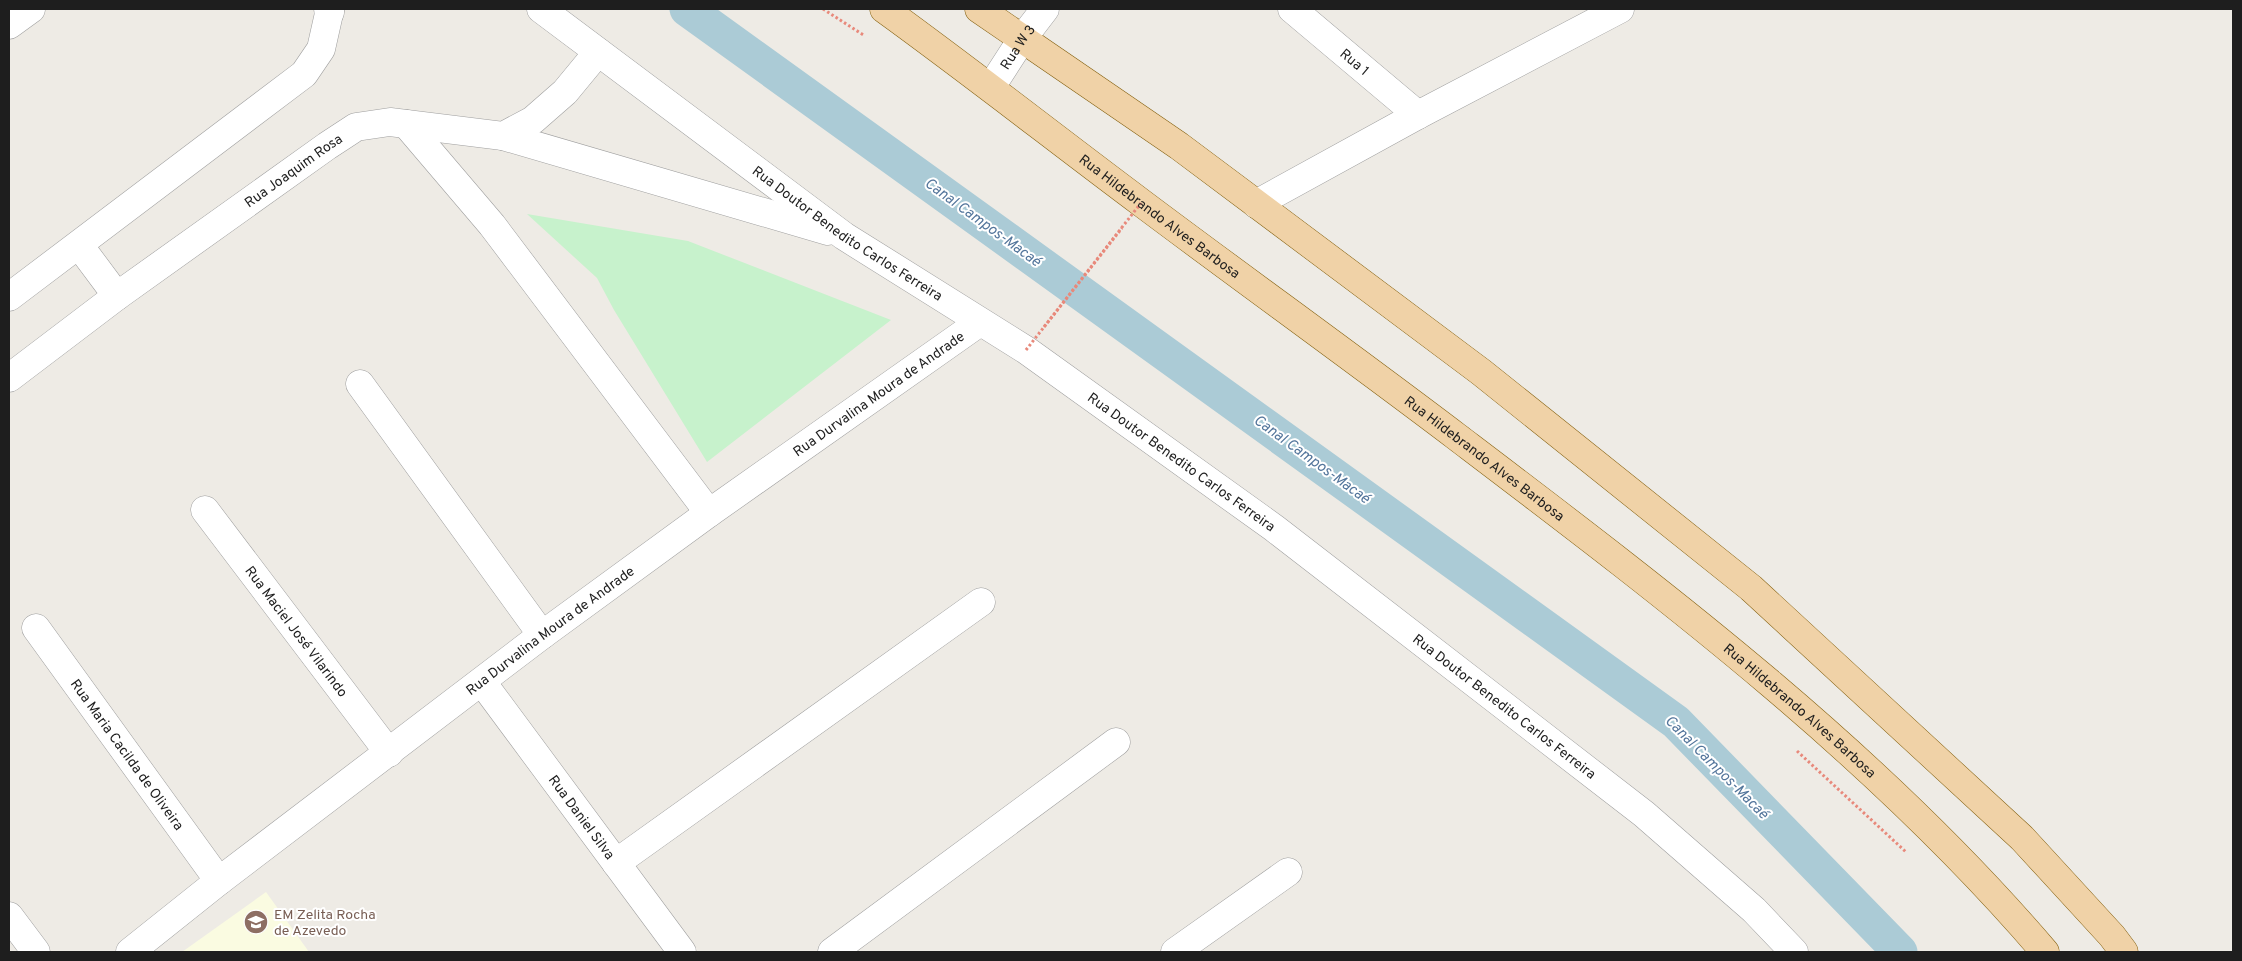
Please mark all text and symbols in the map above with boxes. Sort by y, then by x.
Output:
street label: Rua W 3 [997,22,1040,73]
street label: Rua 1 [1336,46,1372,80]
street label: Rua Joaquim Rosa [242,131,346,212]
street label: Rua Hildebrando Alves Barbosa [1075,152,1243,283]
street label: Rua Doutor Benedito Carlos Ferreira [748,163,945,305]
water label: Canal Campos-Macaé [920,175,1045,273]
street label: Rua Durvalina Moura de Andrade [790,329,968,461]
street label: Rua Doutor Benedito Carlos Ferreira [1084,390,1278,536]
street label: Rua Hildebrando Alves Barbosa [1400,393,1567,526]
water label: Canal Campos-Macaé [1249,412,1374,510]
street label: Rua Maciel José Vilarindo [240,563,351,701]
street label: Rua Durvalina Moura de Andrade [463,563,638,700]
street label: Rua Doutor Benedito Carlos Ferreira [1409,631,1599,784]
street label: Rua Hildebrando Alves Barbosa [1719,641,1879,782]
street label: Rua Maria Cacilda de Oliveira [66,677,186,834]
water label: Canal Campos-Macaé [1660,712,1773,825]
street label: Rua Daniel Silva [544,772,618,863]
place label: EM Zelita Rocha de Azevedo [274,907,376,940]
school or university icon: EM Zelita Rocha de Azevedo [243,909,269,935]

